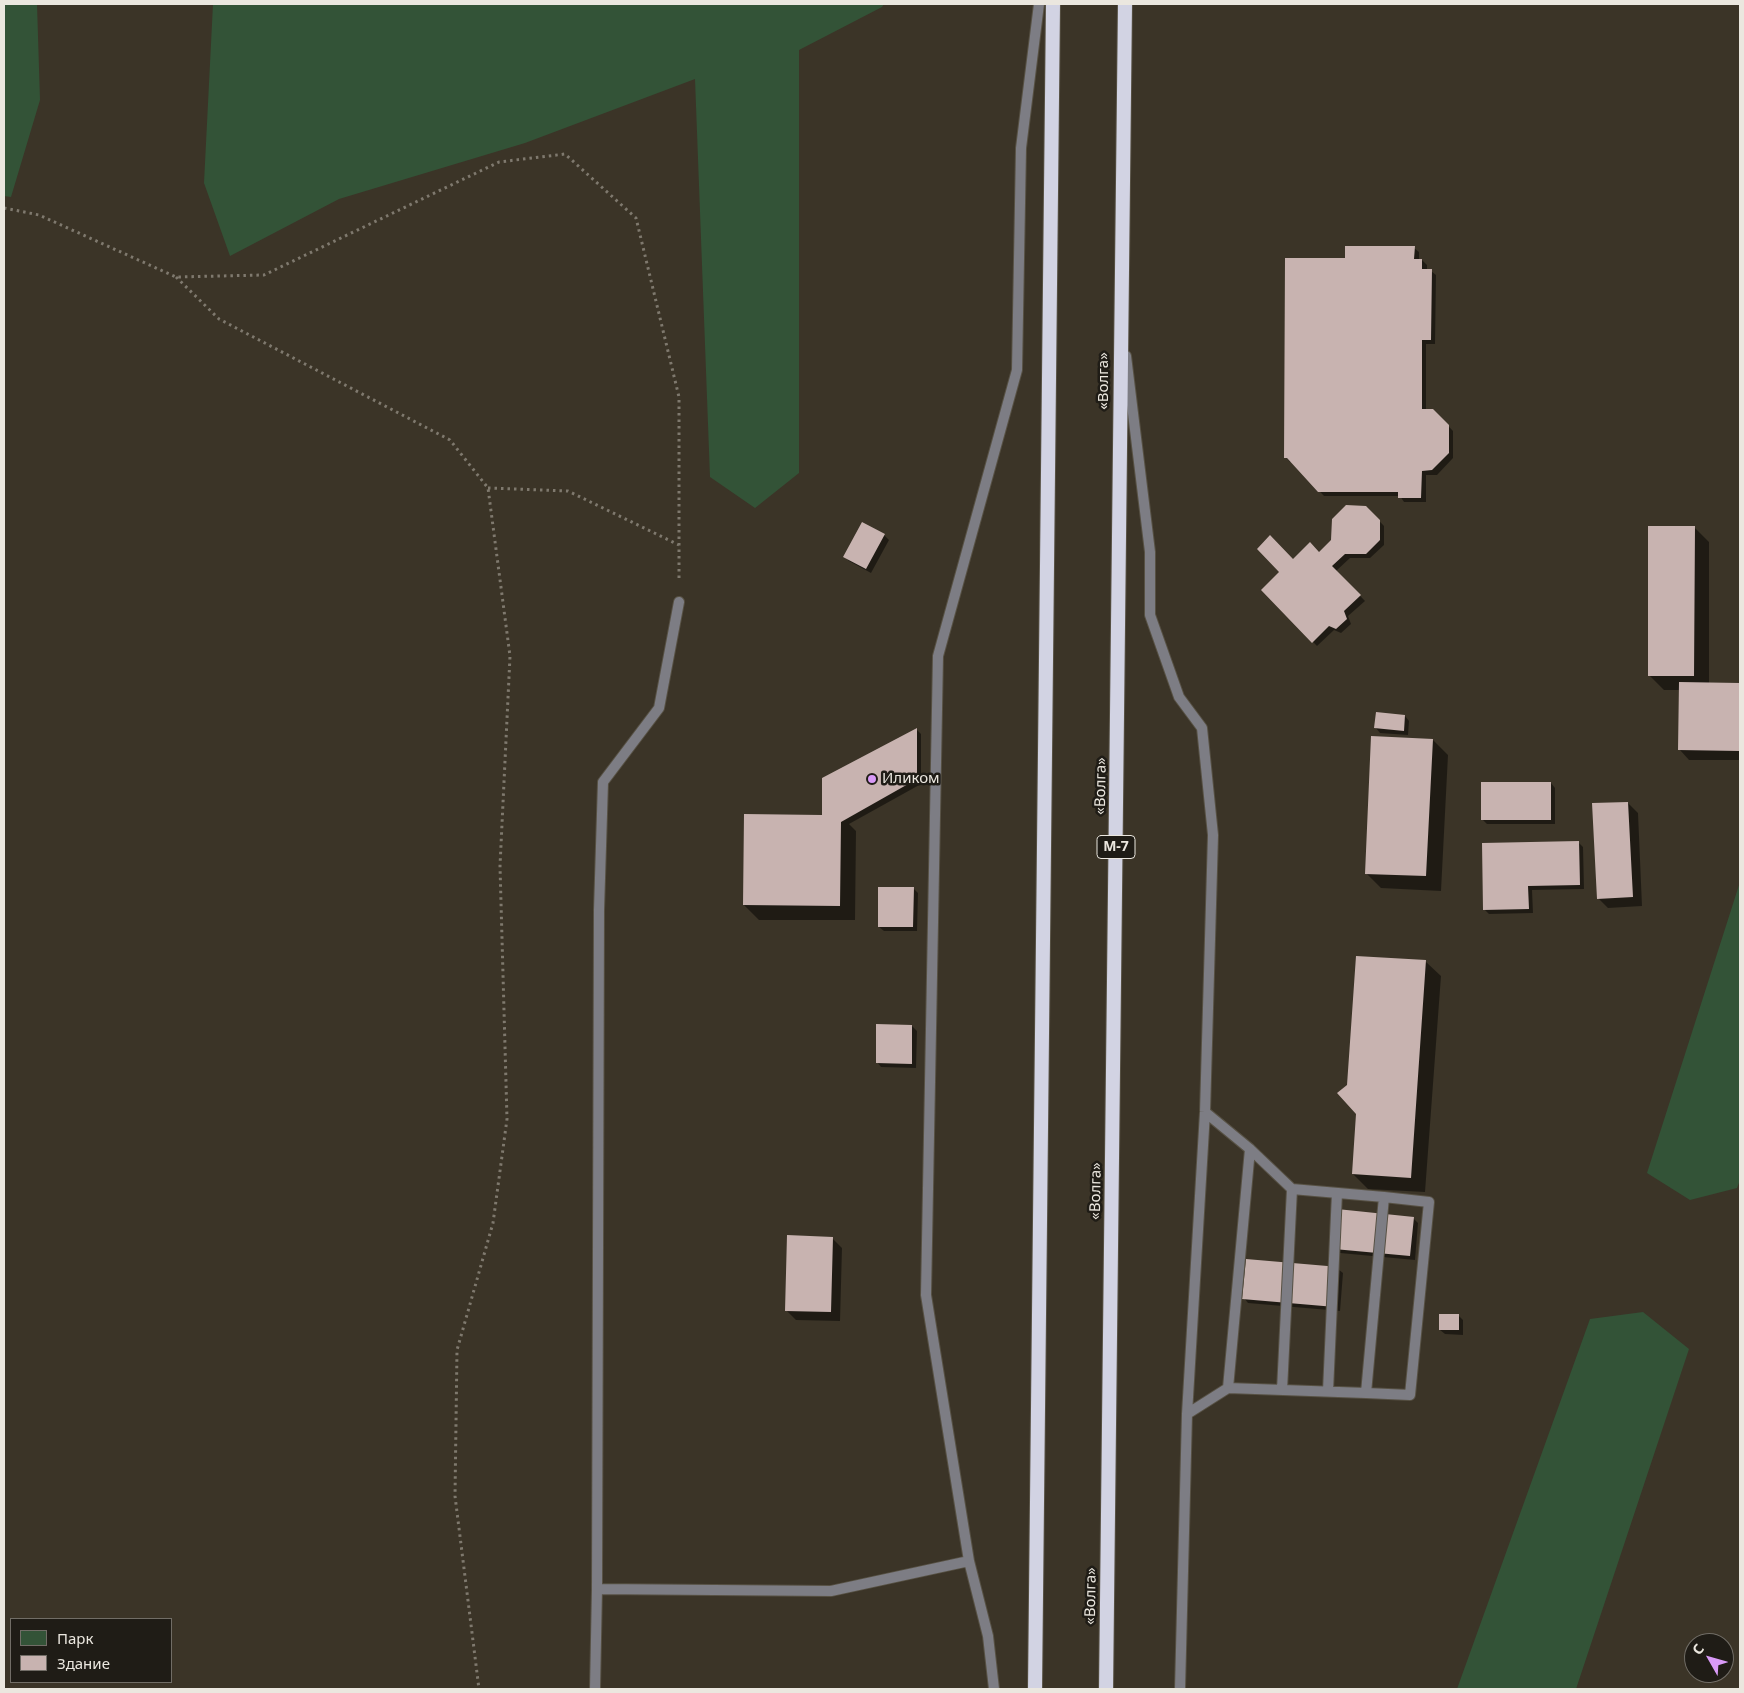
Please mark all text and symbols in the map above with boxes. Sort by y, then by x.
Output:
street label: «Волга» [1095,352,1113,410]
street label: «Волга» [1091,757,1111,815]
place label: Иликом [882,770,940,788]
marker: Иликом [866,773,878,785]
road number: М-7 [1097,836,1135,859]
street label: «Волга» [1086,1162,1106,1220]
street label: «Волга» [1081,1567,1101,1625]
legend [10,1618,172,1683]
text: Парк [57,1628,93,1648]
north arrow [1684,1633,1734,1683]
text: С [1687,1640,1708,1658]
text: Здание [57,1653,110,1673]

